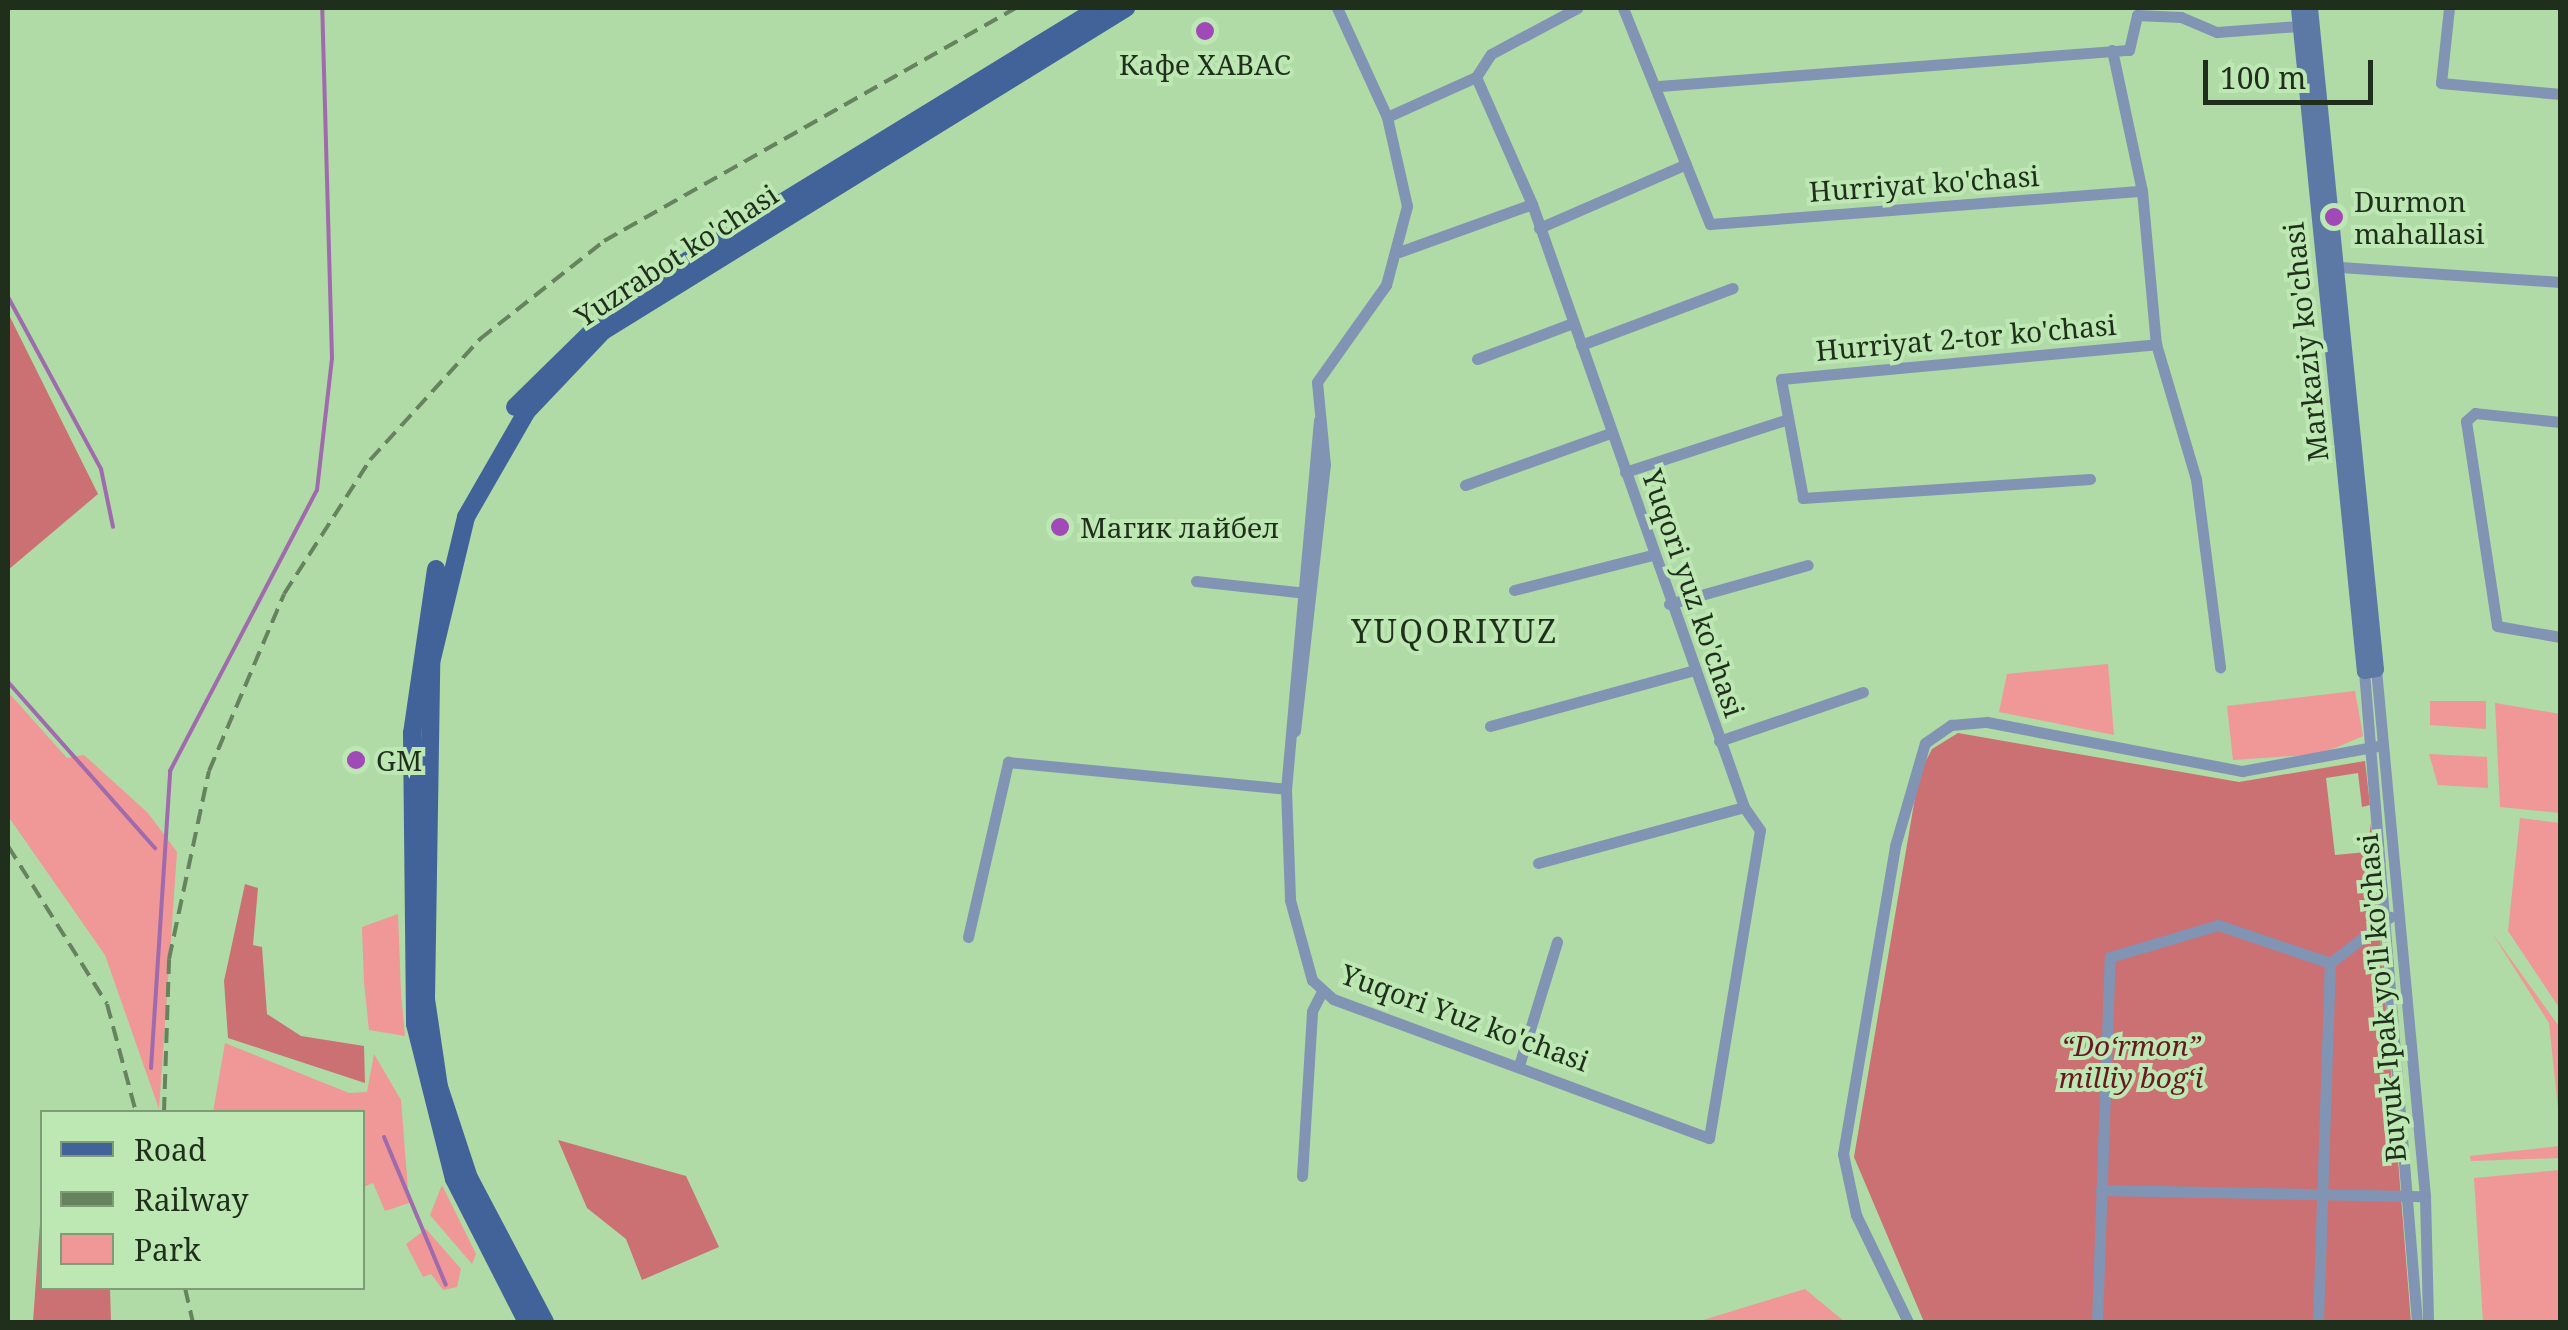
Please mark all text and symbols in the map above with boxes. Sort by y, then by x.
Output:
marker: Кафе ХАВАС [1194,20,1216,42]
scale bar [2208,40,2378,102]
place label: Кафе ХАВАС [1119,47,1291,81]
text: 100 m [2220,57,2306,98]
street label: Hurriyat ko'chasi [1808,158,2040,208]
street label: Yuzrabot ko'chasi [568,177,784,333]
place label: Durmon mahallasi [2354,184,2484,250]
marker: Durmon mahallasi [2323,206,2345,228]
street label: Markaziy ko'chasi [2276,221,2334,463]
street label: Hurriyat 2-tor ko'chasi [1814,307,2118,367]
street label: Yuqori yuz ko'chasi [1636,465,1752,721]
place label: Магик лайбел [1080,510,1279,544]
marker: Магик лайбел [1049,516,1071,538]
district label: YUQORIYUZ [1351,612,1559,650]
place label: GM [376,743,422,777]
marker: GM [345,749,367,771]
street label: Buyuk Ipak yo'li ko'chasi [2350,832,2412,1164]
street label: Yuqori Yuz ko'chasi [1336,957,1594,1077]
park label: “Do‘rmon” milliy bog‘i [2059,1028,2203,1094]
legend [40,1110,365,1290]
text: Road [134,1129,206,1170]
text: Railway [134,1179,249,1220]
text: Park [134,1229,201,1270]

